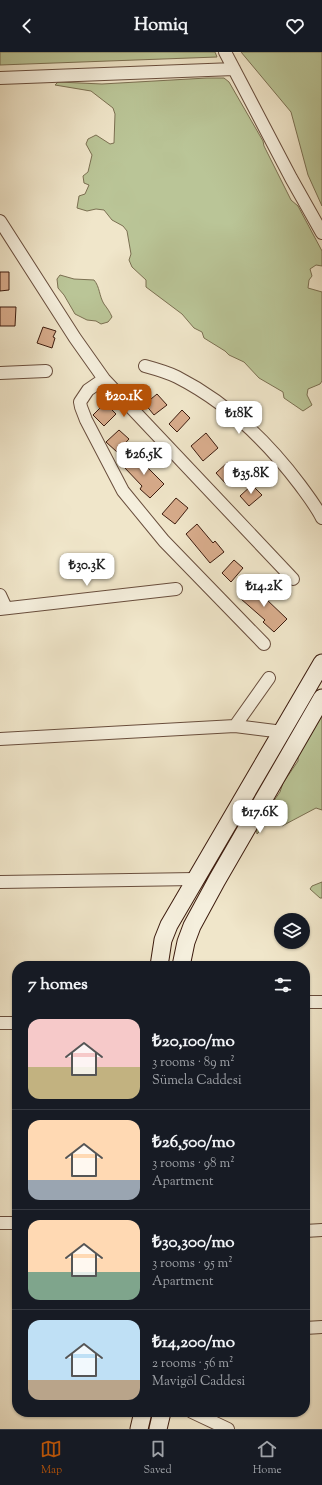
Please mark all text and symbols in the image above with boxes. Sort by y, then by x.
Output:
text: Homiq [134,13,188,39]
icon: back [16,15,38,37]
icon: heart [284,15,306,37]
pin: ₺20.1K [91,384,157,418]
text: ₺20.1K [105,388,143,406]
pin: ₺18K [215,401,263,435]
text: ₺18K [225,405,253,423]
pin: ₺26.5K [111,442,177,476]
text: ₺26.5K [126,446,162,464]
pin: ₺35.8K [218,461,284,495]
text: ₺35.8K [233,465,269,483]
pin: ₺30.3K [54,553,120,587]
text: ₺30.3K [68,557,106,575]
pin: ₺14.2K [231,574,297,608]
text: ₺14.2K [245,578,283,596]
pin: ₺17.6K [227,800,293,834]
text: ₺17.6K [242,804,278,822]
map controls [274,913,310,949]
button: layers [274,913,310,949]
text: 7 homes [28,973,88,997]
icon: filters [272,974,294,996]
text: ₺20,100/mo [152,1030,235,1054]
icon: home [60,1035,108,1083]
text: 3 rooms · 89 m² [152,1054,235,1072]
text: Sümela Caddesi [152,1072,242,1090]
text: ₺26,500/mo [152,1131,235,1155]
icon: home [60,1136,108,1184]
text: 3 rooms · 98 m² [152,1155,235,1173]
text: Apartment [152,1173,213,1191]
text: ₺30,300/mo [152,1231,235,1255]
icon: home [60,1236,108,1284]
text: 3 rooms · 95 m² [152,1255,233,1273]
text: Apartment [152,1273,213,1291]
text: ₺14,200/mo [152,1331,235,1355]
icon: home [60,1336,108,1384]
text: 2 rooms · 56 m² [152,1355,233,1373]
text: Mavigöl Caddesi [152,1373,245,1391]
tab: Map [40,1438,62,1478]
tab: Saved [143,1438,172,1478]
tab: Home [253,1438,282,1478]

